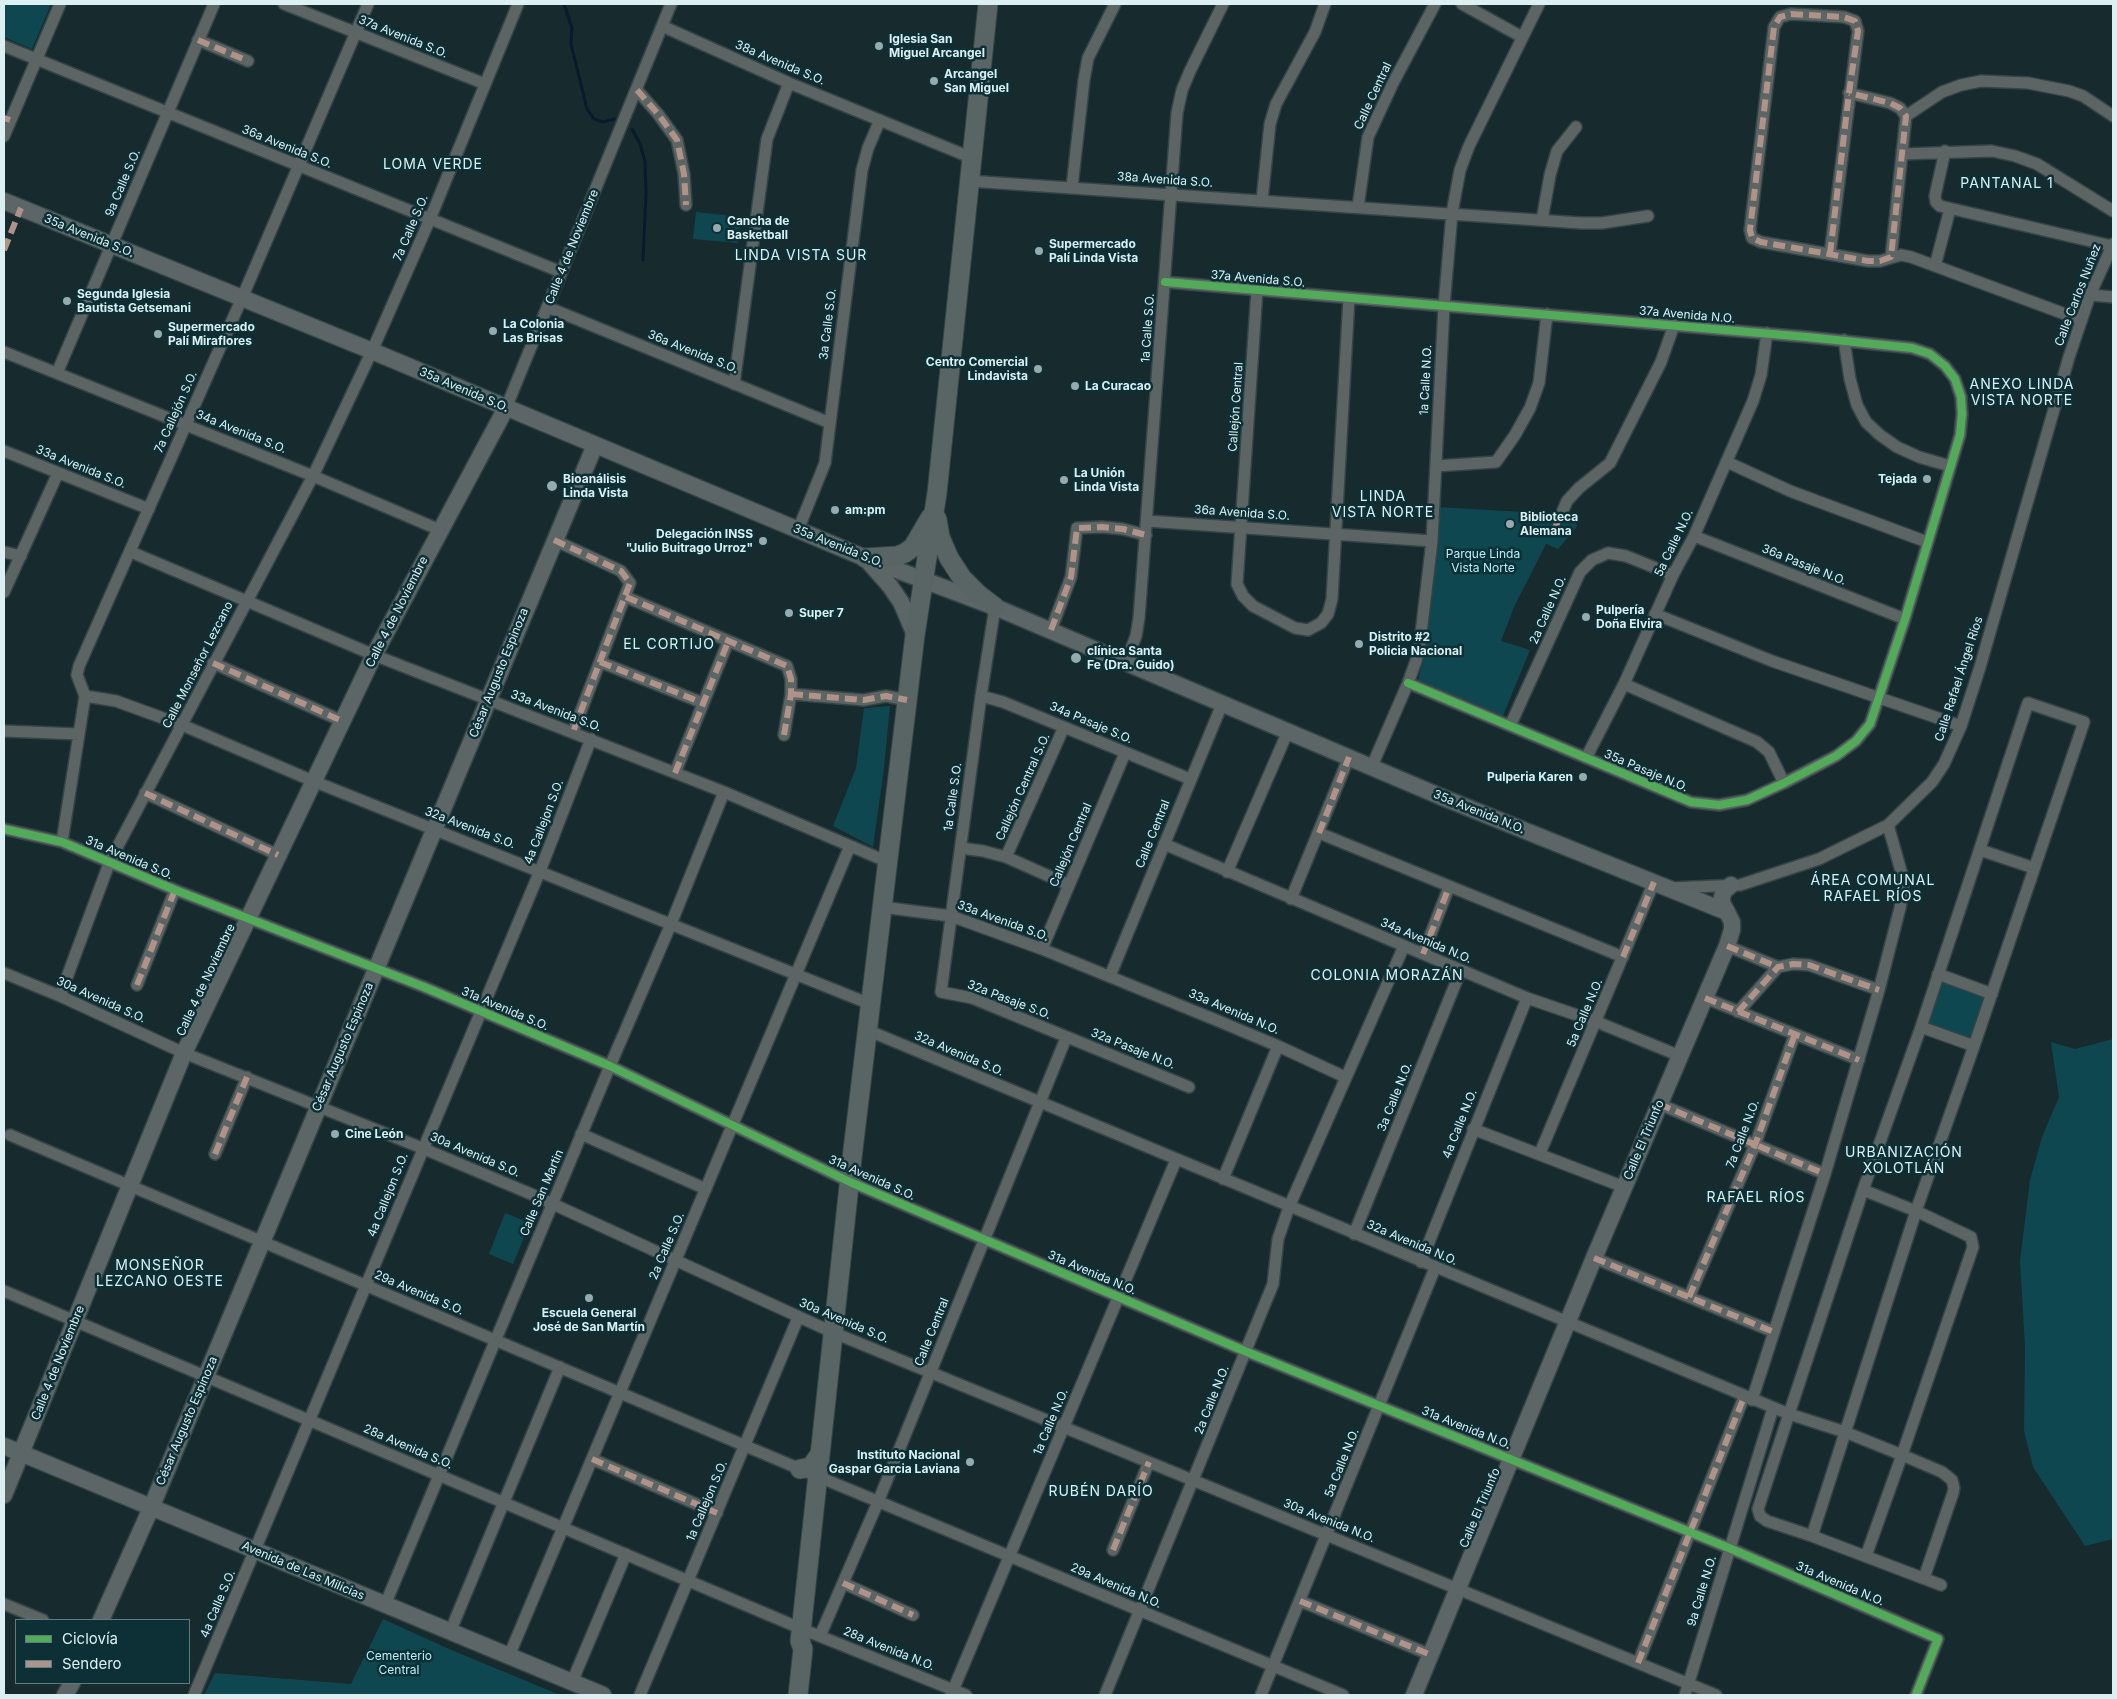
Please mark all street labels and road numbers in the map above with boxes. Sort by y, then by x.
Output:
street label: 37a Avenida S.O. [356,13,450,61]
street label: 38a Avenida S.O. [733,38,827,88]
street label: Calle Central [1351,60,1395,132]
street label: 36a Avenida S.O. [240,122,334,172]
street label: 9a Calle S.O. [102,147,144,219]
street label: 38a Avenida S.O. [1117,169,1213,191]
street label: Calle 4 de Noviembre [542,188,602,306]
street label: 7a Calle S.O. [391,193,431,263]
street label: 35a Avenida S.O. [42,211,136,261]
street label: Calle Carlos Nuñez [2052,242,2104,348]
street label: 37a Avenida S.O. [1210,268,1306,290]
street label: 3a Calle S.O. [816,287,840,361]
street label: 1a Calle S.O. [1138,293,1158,363]
street label: 37a Avenida N.O. [1638,304,1736,326]
street label: 36a Avenida S.O. [646,327,740,377]
street label: 1a Calle N.O. [1417,344,1435,416]
street label: Callejón Central [1226,362,1246,452]
street label: 35a Avenida S.O. [417,365,511,415]
street label: 7a Callejón S.O. [152,369,200,455]
street label: 34a Avenida S.O. [194,407,288,457]
street label: 33a Avenida S.O. [34,442,128,492]
street label: 36a Avenida S.O. [1194,502,1290,524]
street label: 5a Calle N.O. [1651,507,1697,579]
street label: 35a Avenida S.O. [791,521,885,571]
street label: 36a Pasaje N.O. [1760,542,1848,588]
street label: Calle 4 de Noviembre [363,554,431,670]
street label: 2a Calle N.O. [1527,574,1569,646]
street label: Calle Monseñor Lezcano [160,599,236,731]
street label: César Augusto Espinoza [466,606,532,740]
street label: Calle Rafael Ángel Ríos [1932,615,1986,743]
street label: 33a Avenida S.O. [509,687,603,735]
street label: 34a Pasaje S.O. [1047,699,1135,747]
street label: Callejón Central S.O. [993,731,1053,843]
street label: 35a Pasaje N.O. [1602,747,1690,795]
street label: 1a Calle S.O. [941,762,965,832]
street label: 4a Callejon S.O. [521,778,567,866]
street label: 35a Avenida N.O. [1431,787,1527,837]
street label: Calle Central [1133,798,1173,870]
street label: Callejón Central [1047,801,1095,889]
street label: 32a Avenida S.O. [423,804,517,852]
street label: 31a Avenida S.O. [83,833,175,883]
street label: 33a Avenida S.O. [955,898,1051,944]
street label: 34a Avenida N.O. [1378,915,1474,967]
street label: Calle 4 de Noviembre [174,922,238,1038]
street label: 30a Avenida S.O. [54,974,148,1026]
street label: 32a Pasaje S.O. [965,977,1053,1023]
street label: 5a Calle N.O. [1564,977,1606,1049]
street label: César Augusto Espinoza [309,980,377,1114]
street label: 31a Avenida S.O. [459,984,551,1034]
street label: 33a Avenida N.O. [1186,986,1282,1038]
street label: 32a Pasaje N.O. [1089,1026,1177,1072]
street label: 32a Avenida S.O. [912,1029,1006,1079]
street label: 3a Calle N.O. [1375,1060,1415,1134]
street label: 4a Calle N.O. [1440,1087,1480,1161]
street label: Calle El Triunfo [1621,1098,1667,1182]
street label: 7a Calle N.O. [1723,1098,1763,1170]
street label: 30a Avenida S.O. [428,1130,522,1180]
street label: Calle San Martin [517,1147,567,1239]
street label: 4a Callejon S.O. [365,1151,411,1239]
street label: 31a Avenida S.O. [826,1152,918,1204]
street label: 2a Calle S.O. [646,1210,688,1282]
street label: 32a Avenida N.O. [1364,1217,1460,1269]
street label: 31a Avenida N.O. [1046,1248,1138,1298]
street label: 29a Avenida S.O. [372,1268,466,1318]
street label: 30a Avenida S.O. [797,1296,891,1346]
street label: Calle Central [912,1296,952,1368]
street label: Calle 4 de Noviembre [28,1304,88,1422]
street label: César Augusto Espinoza [153,1354,221,1488]
street label: 2a Calle N.O. [1192,1363,1232,1437]
street label: 1a Calle N.O. [1031,1387,1071,1457]
street label: 31a Avenida N.O. [1419,1404,1513,1452]
street label: 28a Avenida S.O. [361,1422,455,1472]
street label: 5a Calle N.O. [1322,1426,1362,1500]
street label: 1a Callejon S.O. [683,1458,731,1544]
street label: Calle El Triunfo [1457,1466,1503,1550]
street label: 30a Avenida N.O. [1281,1496,1377,1546]
street label: Avenida de Las Milicias [240,1539,366,1603]
street label: 9a Calle N.O. [1684,1554,1720,1628]
street label: 31a Avenida N.O. [1794,1559,1886,1609]
street label: 29a Avenida N.O. [1068,1560,1164,1612]
street label: 4a Calle S.O. [197,1568,239,1640]
street label: 28a Avenida N.O. [841,1624,937,1674]

